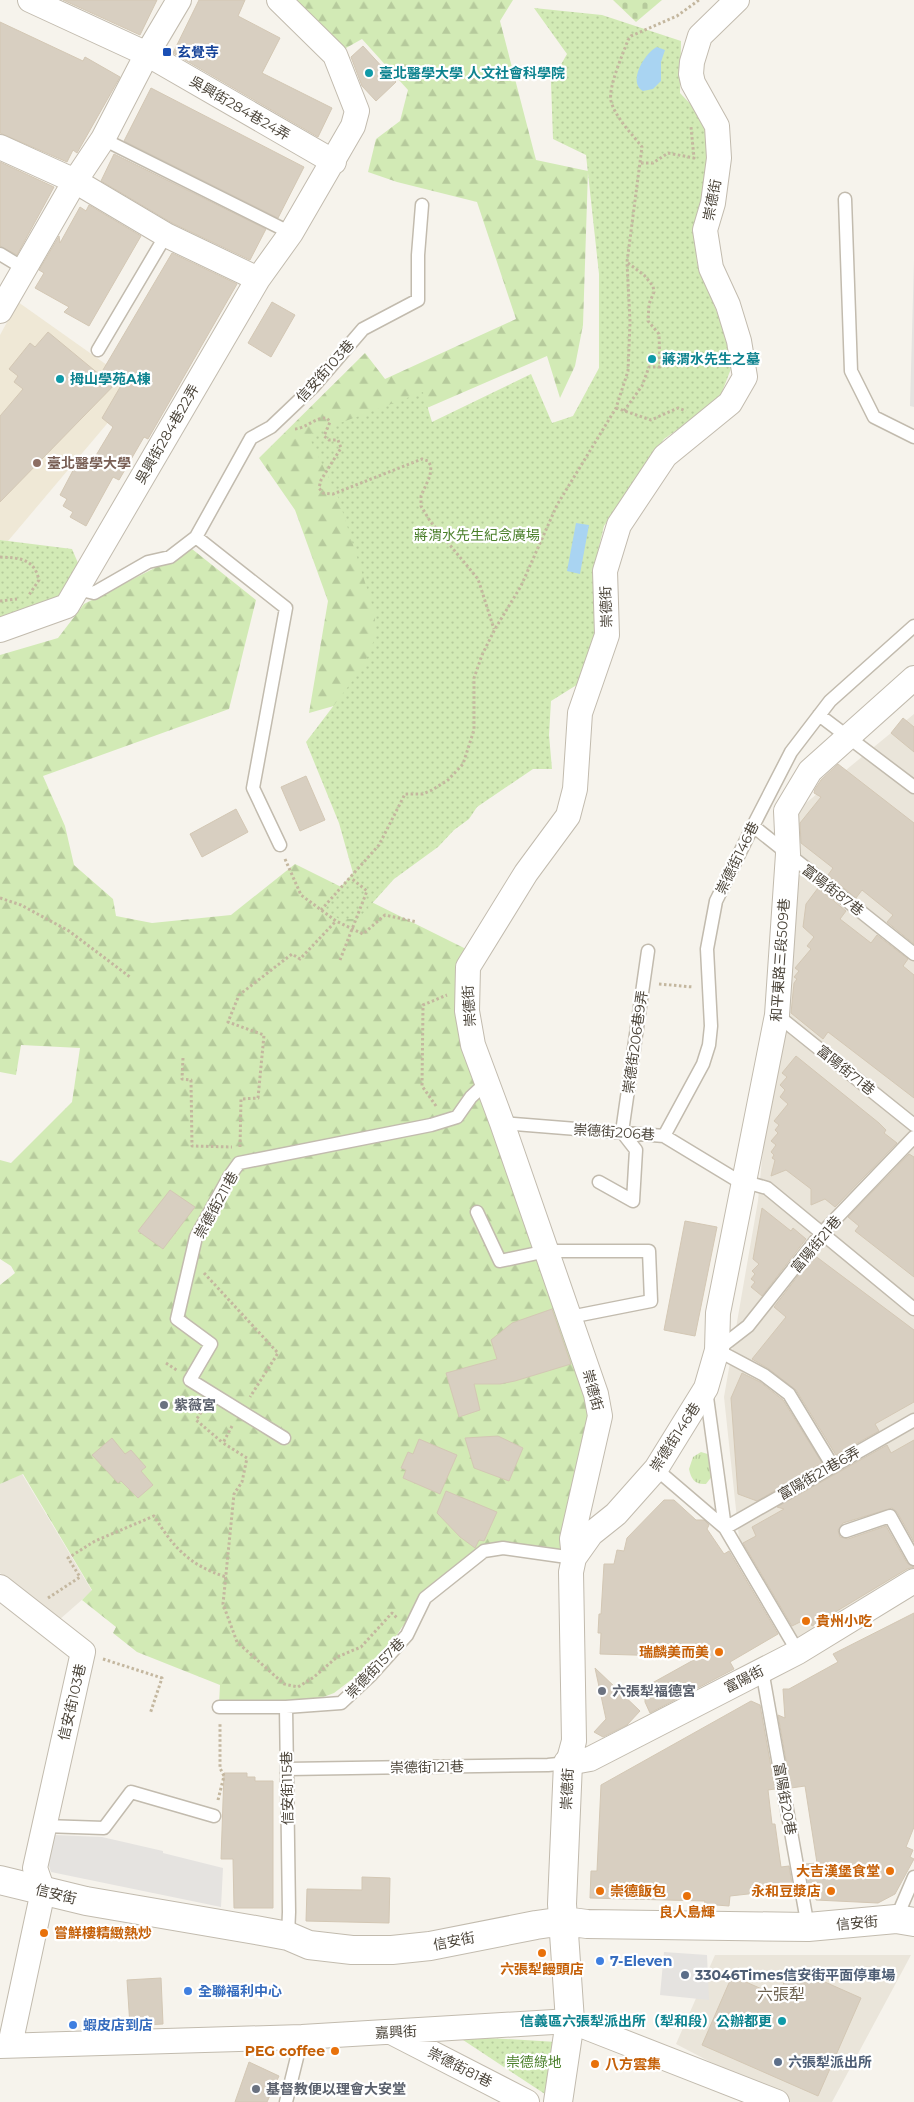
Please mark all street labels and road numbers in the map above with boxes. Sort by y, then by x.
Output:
street label: 吳興街284巷24弄 [187,72,293,144]
street label: 崇德街 [699,178,725,222]
street label: 信安街103巷 [292,336,358,406]
street label: 吳興街284巷22弄 [131,381,203,487]
street label: 崇德街 [596,586,616,628]
street label: 崇德街146巷 [712,819,762,897]
street label: 富陽街87巷 [799,860,867,920]
street label: 和平東路三段509巷 [767,898,793,1022]
street label: 崇德街 [459,984,479,1028]
street label: 崇德街206巷9弄 [619,989,651,1095]
street label: 富陽街71巷 [813,1041,879,1099]
street label: 崇德街206巷 [573,1120,655,1144]
street label: 崇德街211巷 [190,1168,242,1242]
street label: 富陽街21巷 [787,1212,845,1276]
street label: 崇德街 [579,1367,607,1413]
street label: 崇德街146巷 [646,1399,704,1475]
street label: 富陽街21巷6弄 [775,1442,863,1504]
street label: 崇德街157巷 [342,1634,408,1702]
street label: 富陽街 [721,1661,767,1697]
street label: 信安街103巷 [54,1662,90,1742]
street label: 信安街115巷 [277,1751,297,1825]
street label: 崇德街121巷 [390,1757,464,1777]
street label: 富陽街20巷 [770,1761,800,1837]
street label: 崇德街 [557,1768,577,1810]
street label: 信安街 [33,1880,79,1908]
street label: 信安街 [835,1912,879,1934]
street label: 信安街 [432,1928,476,1954]
street label: 嘉興街 [375,2022,417,2042]
street label: 崇德街81巷 [425,2043,495,2091]

